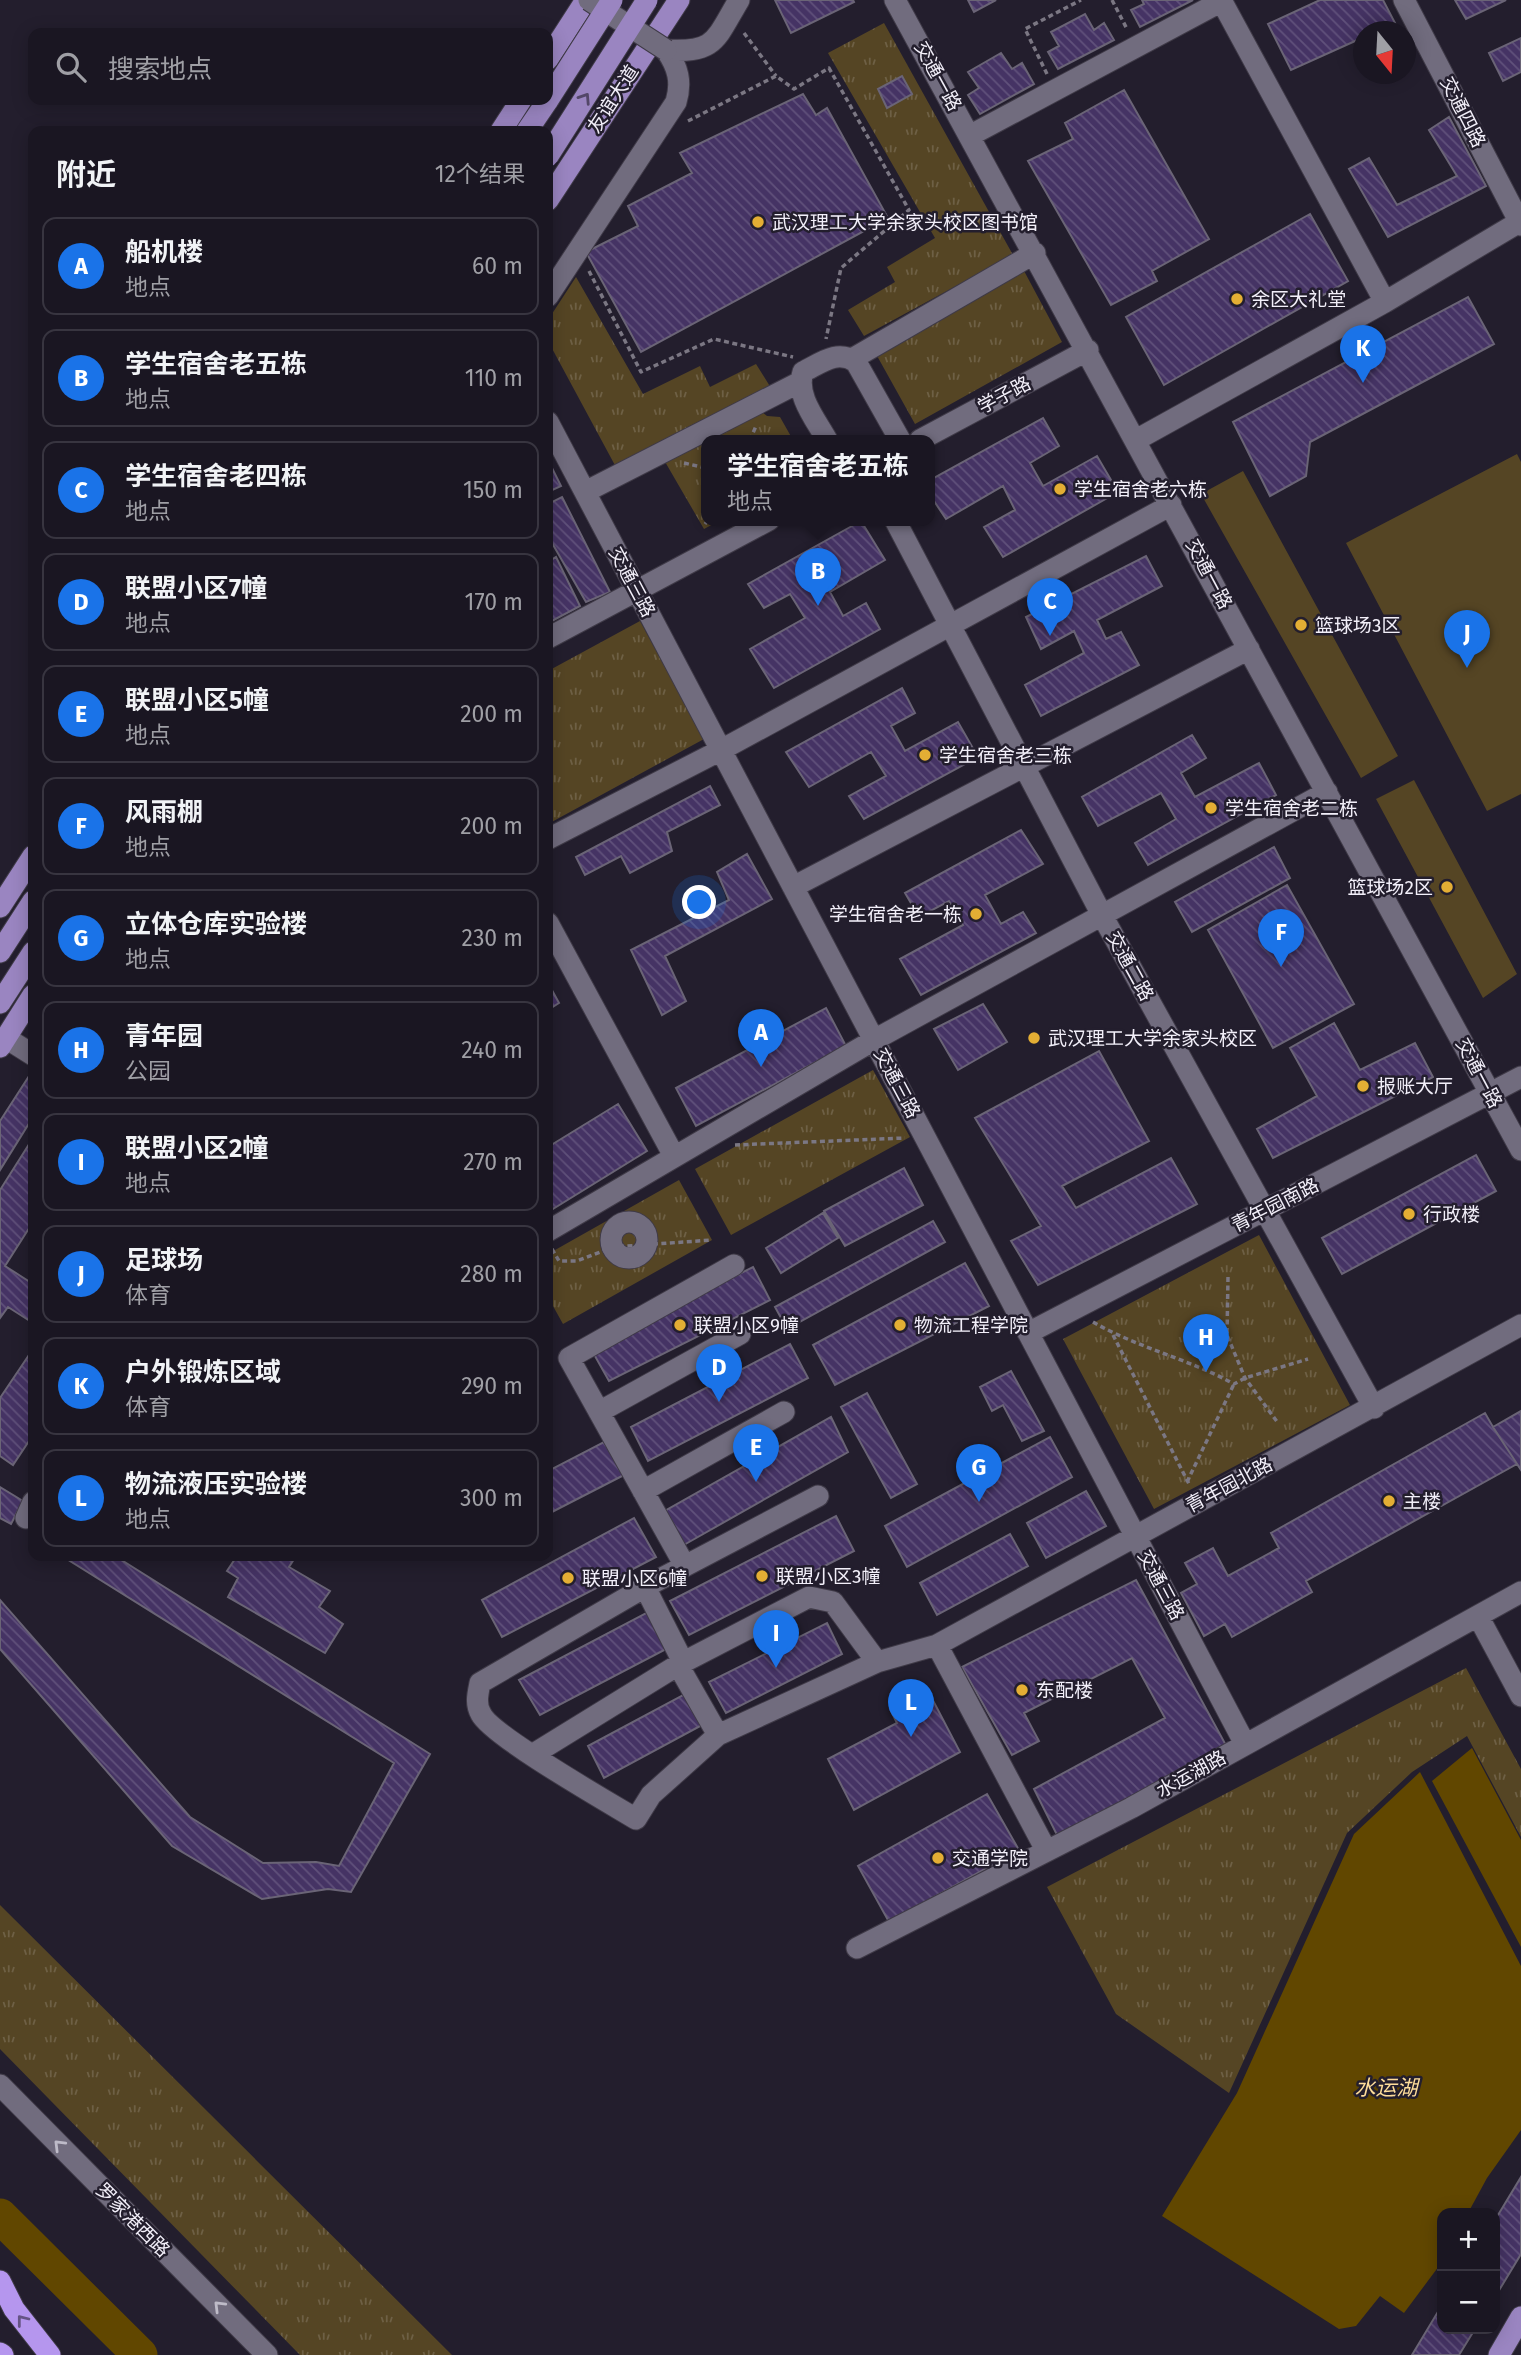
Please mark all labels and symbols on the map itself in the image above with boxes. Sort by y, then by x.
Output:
north arrow [1353,21,1416,84]
street label: 交通一路 [910,37,966,115]
street label: 友谊大道 [583,61,643,137]
street label: 交通四路 [1435,73,1491,151]
one-way arrow [576,93,589,106]
place label: 武汉理工大学余家头校区图书馆 [772,211,1038,234]
marker: 武汉理工大学余家头校区图书馆 [750,214,766,230]
place label: 余区大礼堂 [1251,288,1346,311]
marker: 余区大礼堂 [1229,291,1245,307]
pin: K [1340,325,1386,383]
street label: 学子路 [973,371,1035,419]
place label: 学生宿舍老六栋 [1074,478,1207,501]
marker: 学生宿舍老六栋 [1052,481,1068,497]
street label: 交通一路 [1181,535,1237,613]
street label: 交通三路 [604,543,660,621]
pin: B [795,548,841,606]
pin: C [1027,578,1073,636]
pin: J [1444,610,1490,668]
place label: 篮球场3区 [1315,614,1400,637]
marker: 篮球场3区 [1293,617,1309,633]
place label: 学生宿舍老三栋 [939,744,1072,767]
marker: 学生宿舍老三栋 [917,747,933,763]
place label: 学生宿舍老二栋 [1225,797,1358,820]
marker: 学生宿舍老二栋 [1203,800,1219,816]
place label: 篮球场2区 [1348,876,1433,899]
marker: 篮球场2区 [1439,879,1455,895]
your location [682,885,716,919]
place label: 学生宿舍老一栋 [829,903,962,926]
marker: 学生宿舍老一栋 [968,906,984,922]
pin: F [1258,909,1304,967]
street label: 交通二路 [1102,927,1158,1005]
pin: A [738,1009,784,1067]
place label: 武汉理工大学余家头校区 [1048,1027,1257,1050]
marker: 武汉理工大学余家头校区 [1026,1030,1042,1046]
street label: 交通一路 [1451,1034,1507,1112]
street label: 交通三路 [869,1044,925,1122]
place label: 报账大厅 [1377,1075,1453,1098]
marker: 报账大厅 [1355,1078,1371,1094]
street label: 青年园南路 [1227,1173,1323,1237]
place label: 行政楼 [1423,1203,1480,1226]
marker: 行政楼 [1401,1206,1417,1222]
place label: 联盟小区9幢 [694,1314,799,1337]
place label: 物流工程学院 [914,1314,1028,1337]
pin: H [1183,1314,1229,1372]
marker: 联盟小区9幢 [672,1317,688,1333]
marker: 物流工程学院 [892,1317,908,1333]
pin: D [696,1344,742,1402]
pin: E [733,1424,779,1482]
pin: G [956,1444,1002,1502]
street label: 青年园北路 [1182,1453,1276,1517]
place label: 主楼 [1403,1490,1441,1513]
marker: 主楼 [1381,1493,1397,1509]
street label: 交通三路 [1133,1546,1189,1624]
place label: 联盟小区3幢 [776,1565,880,1588]
place label: 联盟小区6幢 [582,1567,687,1590]
marker: 联盟小区3幢 [754,1568,770,1584]
marker: 联盟小区6幢 [560,1570,576,1586]
pin: I [753,1610,799,1668]
pin: L [888,1679,934,1737]
place label: 东配楼 [1036,1679,1093,1702]
marker: 东配楼 [1014,1682,1030,1698]
street label: 水运湖路 [1152,1746,1230,1802]
place label: 交通学院 [952,1847,1028,1870]
marker: 交通学院 [930,1850,946,1866]
water label: 水运湖 [1355,2075,1420,2101]
one-way arrow [54,2140,67,2153]
street label: 罗家港西路 [91,2178,175,2262]
one-way arrow [214,2302,227,2315]
one-way arrow [18,2315,31,2327]

